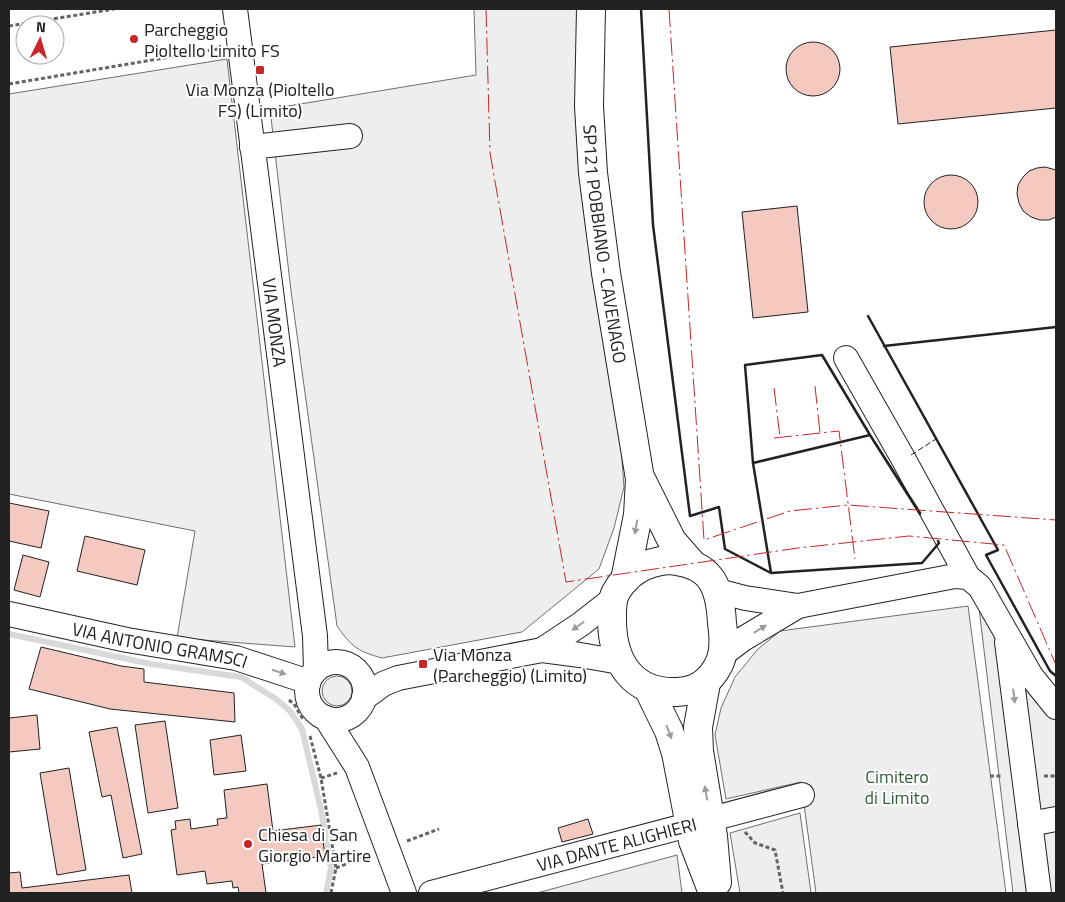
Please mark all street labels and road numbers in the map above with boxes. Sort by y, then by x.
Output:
street label: SP121 POBBIANO - CAVENAGO [577,124,634,365]
street label: VIA MONZA [256,277,294,369]
street label: VIA ANTONIO GRAMSCI [70,615,251,674]
street label: VIA DANTE ALIGHIERI [534,810,699,878]

